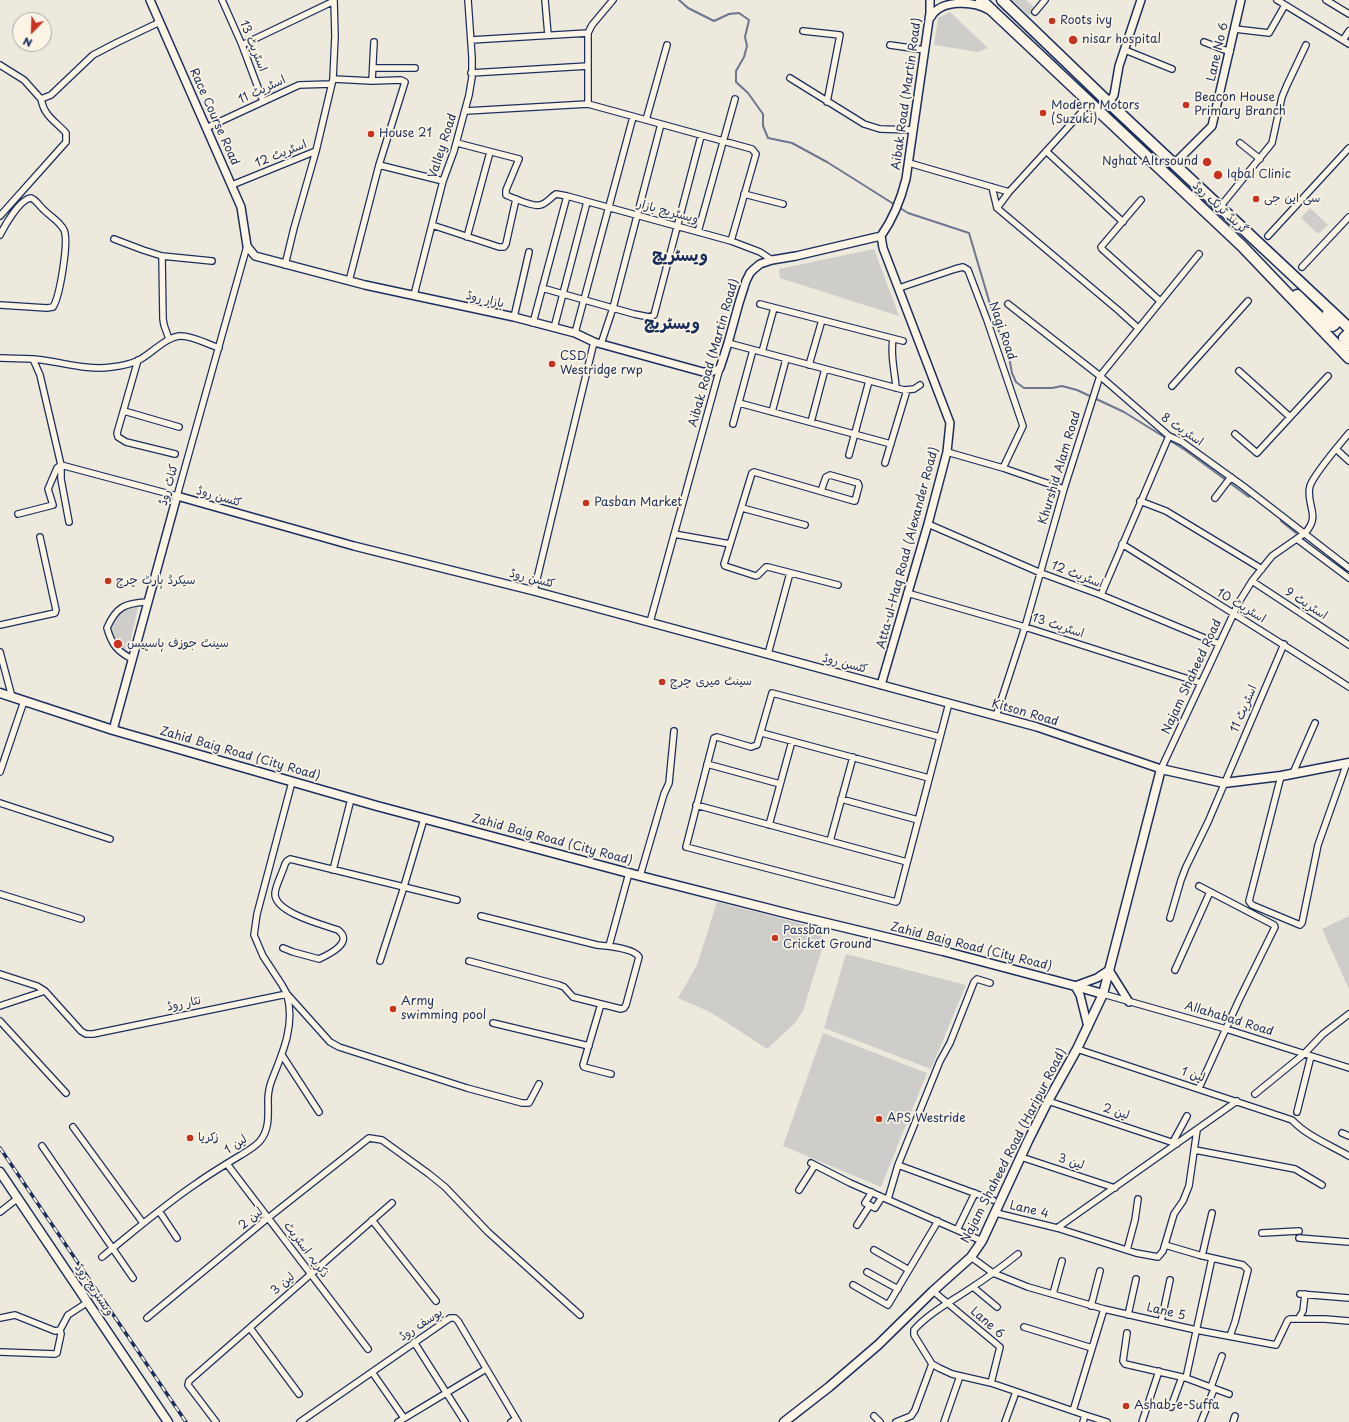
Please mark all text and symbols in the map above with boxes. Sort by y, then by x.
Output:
north arrow [12,12,52,52]
place label: Roots ivy [1060,14,1112,28]
marker: Roots ivy [1047,16,1057,26]
street label: Aibak Road (Martin Road) [889,17,925,171]
street label: اسٹریٹ 13 [236,18,270,74]
street label: Lane No 6 [1204,21,1232,83]
text: N [20,33,35,52]
place label: nisar hospital [1082,33,1161,47]
marker: nisar hospital [1067,34,1079,46]
street label: Race Course Road [186,66,242,168]
street label: اسٹریٹ 11 [236,73,288,107]
place label: Beacon House Primary Branch [1194,91,1286,119]
place label: Modern Motors (Suzuki) [1051,99,1140,127]
marker: Beacon House Primary Branch [1181,100,1191,110]
marker: Modern Motors (Suzuki) [1038,108,1048,118]
street label: Valley Road [426,112,460,180]
place label: House 21 [379,127,432,141]
marker: House 21 [366,129,376,139]
street label: اسٹریٹ 12 [253,137,309,171]
place label: Nghat Altrsound [1102,155,1198,169]
marker: Nghat Altrsound [1201,156,1213,168]
place label: Iqbal Clinic [1227,168,1291,182]
marker: Iqbal Clinic [1212,169,1224,181]
street label: گرینڈ ٹرنک روڈ [1189,179,1251,237]
place label: سی این جی [1264,192,1320,206]
marker: سی این جی [1251,194,1261,204]
street label: ویسٹریج بازار [636,197,700,227]
district label: ویسٹریج [652,247,708,267]
street label: Aibak Road (Martin Road) [686,277,742,429]
street label: بازار روڈ [465,289,505,311]
street label: Nagi Road [985,300,1019,362]
district label: ویسٹریج [644,315,700,335]
place label: CSD Westridge rwp [560,350,643,378]
marker: CSD Westridge rwp [547,359,557,369]
street label: Khurshid Alam Road [1036,410,1084,526]
street label: اسٹریٹ 8 [1158,411,1206,449]
street label: Atta-ul-Haq Road (Alexander Road) [874,445,942,651]
street label: کناٹ روڈ [156,463,182,507]
street label: کٹسن روڈ [195,484,243,510]
place label: Pasban Market [594,496,682,510]
marker: Pasban Market [581,498,591,508]
street label: اسٹریٹ 12 [1049,559,1105,591]
street label: کٹسن روڈ [508,566,556,592]
place label: سیکرڈ ہارٹ چرچ [116,574,195,588]
marker: سیکرڈ ہارٹ چرچ [103,576,113,586]
street label: اسٹریٹ 9 [1282,585,1330,623]
street label: اسٹریٹ 10 [1214,586,1268,626]
street label: اسٹریٹ 13 [1030,611,1086,641]
street label: Najam Shaheed Road [1159,617,1225,737]
place label: سینٹ جوزف ہاسپیس [127,637,229,651]
marker: سینٹ جوزف ہاسپیس [112,638,124,650]
street label: کٹسن روڈ [821,651,869,677]
place label: سینٹ میری چرچ [670,675,752,689]
marker: سینٹ میری چرچ [657,677,667,687]
street label: اسٹریٹ 11 [1227,683,1261,735]
street label: Kitson Road [990,697,1060,729]
street label: Zahid Baig Road (City Road) [158,724,322,784]
street label: Zahid Baig Road (City Road) [470,812,634,868]
street label: Zahid Baig Road (City Road) [889,920,1053,974]
place label: Passban Cricket Ground [783,924,872,952]
marker: Passban Cricket Ground [770,933,780,943]
street label: نثار روڈ [166,993,202,1015]
place label: Army swimming pool [401,995,486,1023]
street label: Allahabad Road [1183,999,1275,1039]
marker: Army swimming pool [388,1004,398,1014]
street label: Najam Shaheed Road (Haripur Road) [958,1046,1070,1246]
street label: لین 1 [1179,1064,1207,1086]
street label: لین 2 [1101,1101,1131,1123]
place label: APS Westride [887,1112,966,1126]
marker: APS Westride [874,1114,884,1124]
place label: زکریا [198,1131,219,1145]
street label: لین 1 [222,1132,250,1158]
marker: زکریا [185,1133,195,1143]
street label: لین 3 [1056,1151,1086,1173]
street label: Lane 4 [1008,1199,1050,1221]
street label: لین 2 [236,1205,266,1233]
street label: ذکریہ اسٹریٹ [280,1219,332,1281]
street label: ویسٹریج روڈ [71,1261,117,1319]
street label: لین 3 [268,1270,298,1298]
street label: Lane 5 [1145,1301,1187,1323]
street label: Lane 6 [967,1304,1007,1342]
street label: یوسف روڈ [397,1306,445,1344]
place label: Ashab-e-Suffa [1134,1399,1220,1413]
marker: Ashab-e-Suffa [1121,1401,1131,1411]

